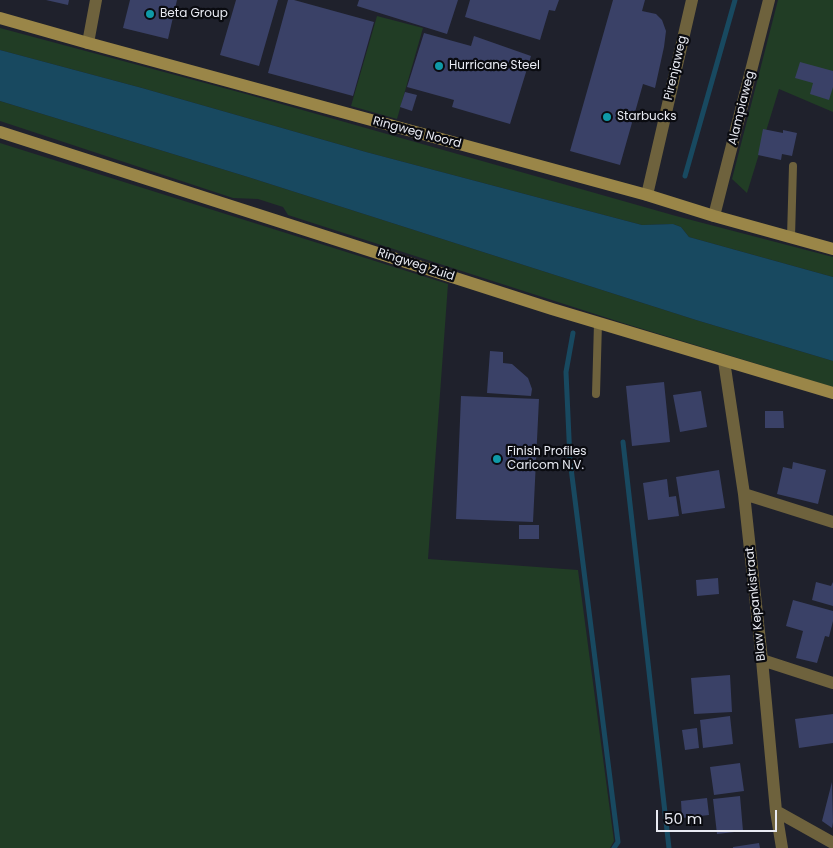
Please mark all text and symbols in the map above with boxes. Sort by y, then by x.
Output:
place label: Beta Group [160,7,228,21]
marker: Beta Group [144,8,156,20]
street label: Pirenjaweg [662,34,690,102]
place label: Hurricane Steel [449,59,540,73]
marker: Hurricane Steel [433,60,445,72]
street label: Alampiaweg [726,69,758,147]
place label: Starbucks [617,110,677,124]
marker: Starbucks [601,111,613,123]
street label: Ringweg Noord [371,114,463,152]
street label: Ringweg Zuid [376,246,456,284]
place label: Finish Profiles Caricom N.V. [507,445,586,473]
marker: Finish Profiles Caricom N.V. [491,453,503,465]
street label: Blaw Kepankistraat [743,546,769,662]
scale bar [658,800,779,832]
text: 50 m [664,808,702,829]

